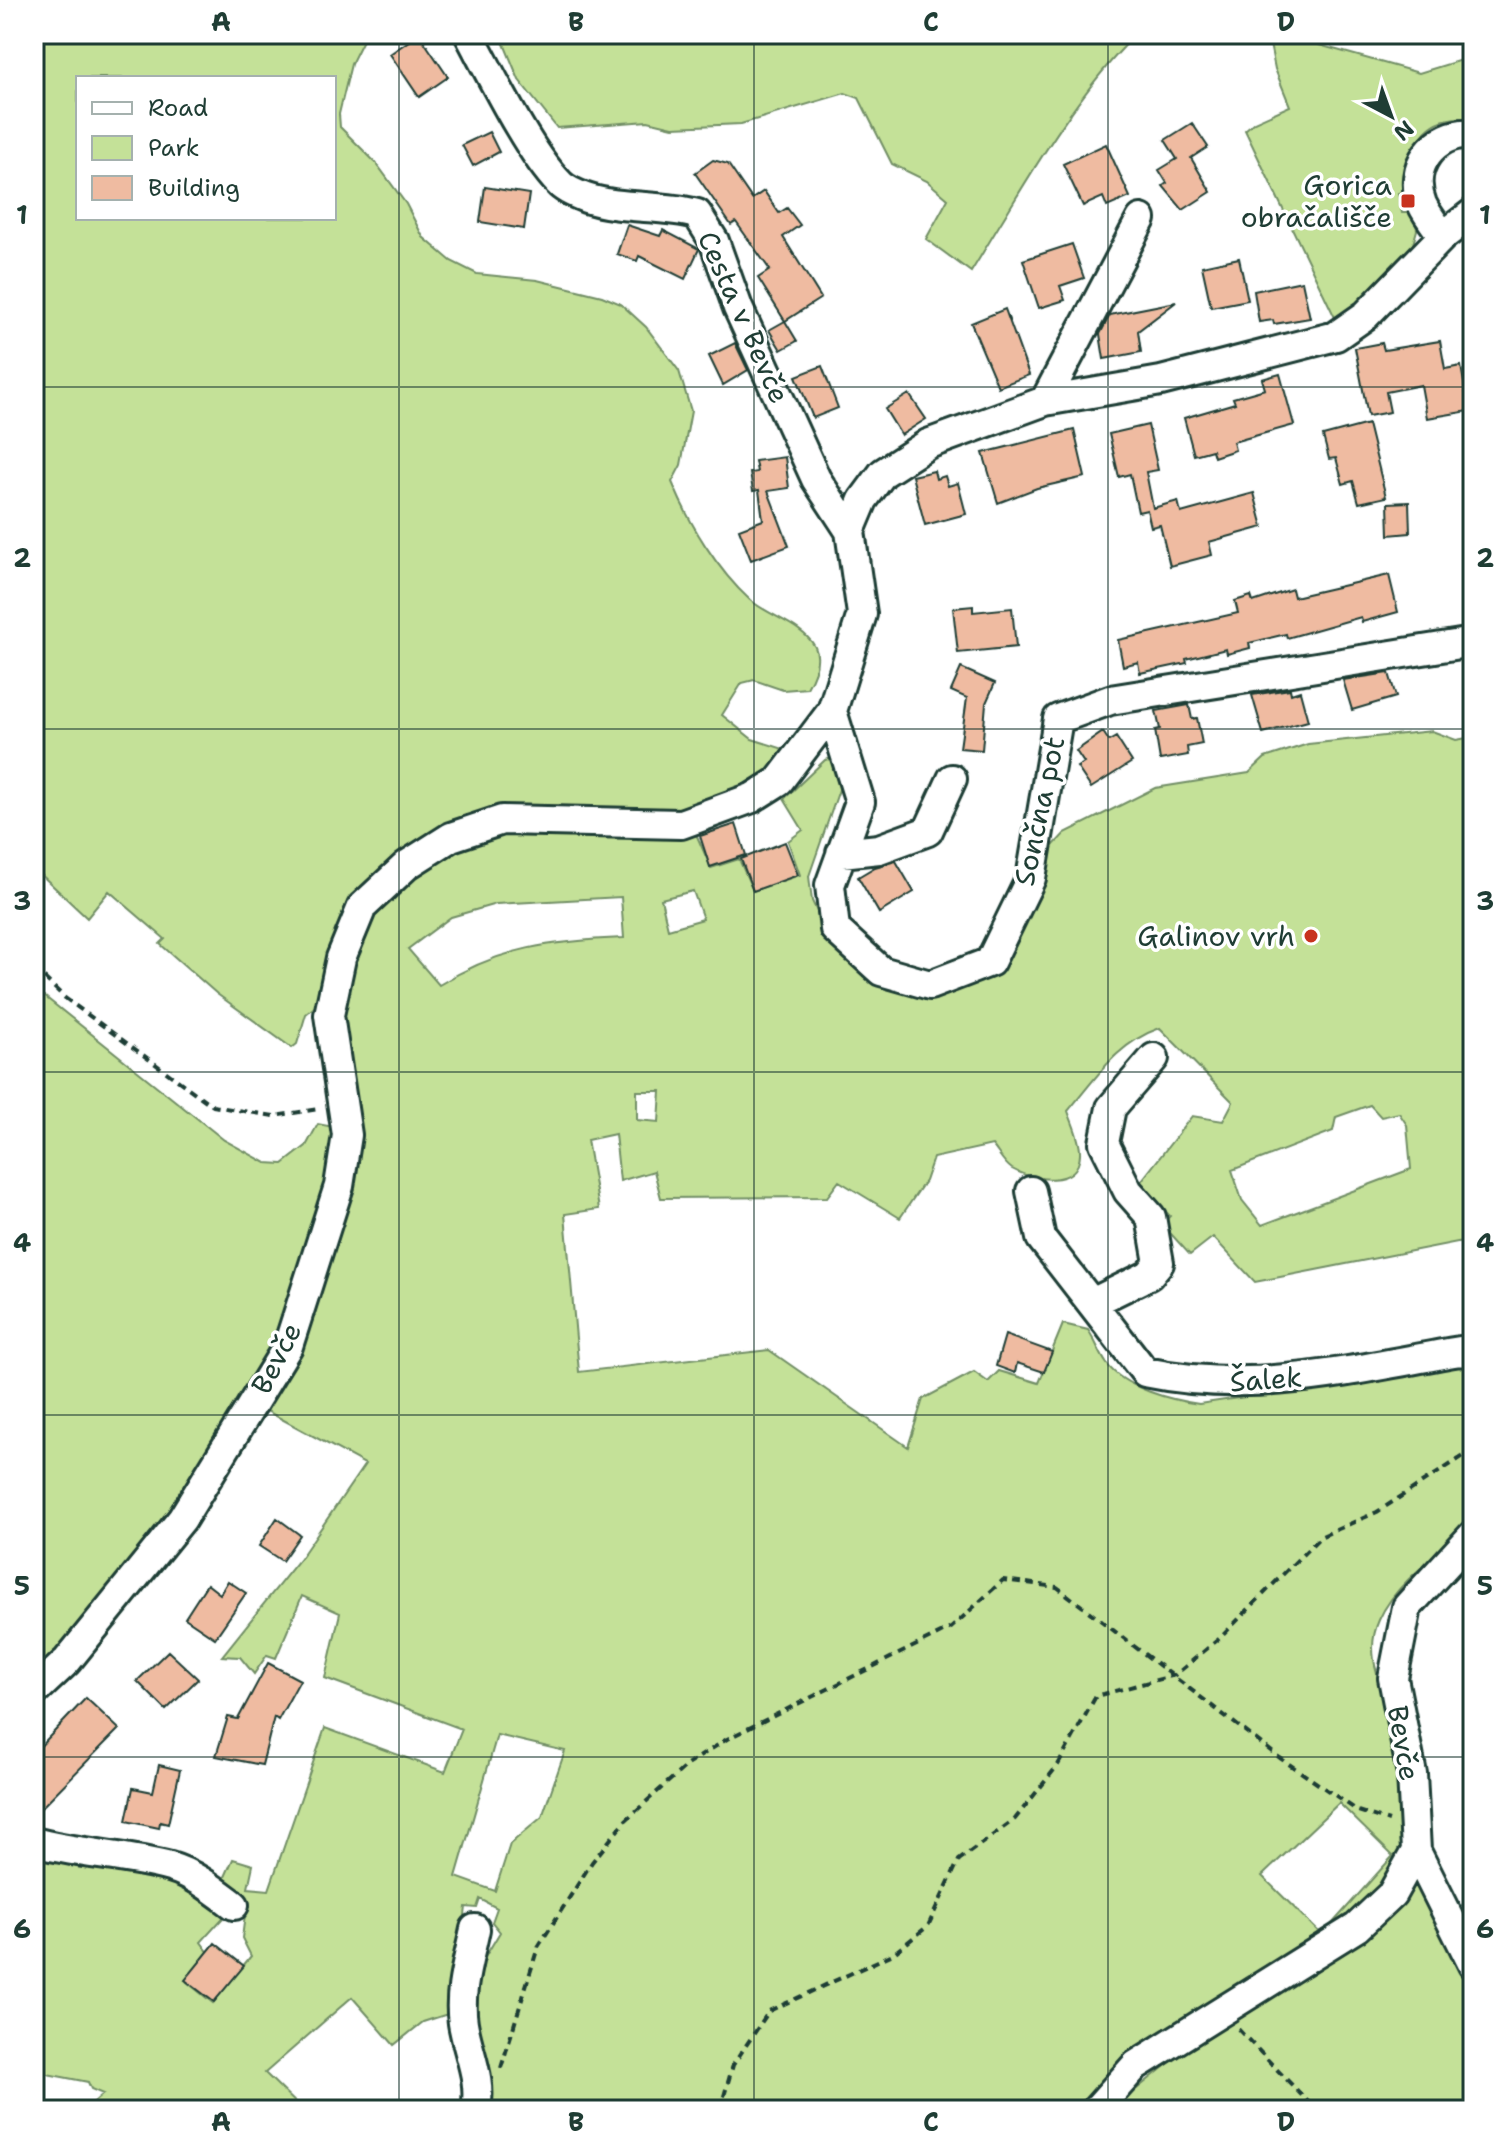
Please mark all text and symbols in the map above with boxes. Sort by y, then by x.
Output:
text: A [211,4,231,39]
text: B [568,4,584,39]
text: C [923,4,939,39]
text: D [1277,4,1295,39]
legend [76,76,336,220]
north arrow [1351,76,1431,156]
text: Road [148,92,208,124]
text: N [1388,114,1420,147]
text: Park [148,132,200,164]
place label: Gorica obračališče [1241,166,1392,236]
text: Building [148,172,240,204]
marker: Gorica obračališče [1399,192,1417,210]
text: 1 [16,197,28,232]
text: 1 [1479,197,1491,232]
street label: Cesta v Bevče [689,225,799,409]
text: 2 [13,540,31,575]
text: 2 [1476,540,1494,575]
street label: Sončna pot [1005,733,1073,889]
text: 3 [13,883,31,918]
text: 3 [1476,883,1494,918]
place label: Galinov vrh [1137,917,1295,955]
marker: Galinov vrh [1302,927,1320,945]
text: 4 [13,1225,31,1260]
text: 4 [1476,1225,1494,1260]
street label: Bevče [242,1316,310,1400]
street label: Šalek [1229,1358,1303,1400]
text: 5 [14,1568,30,1603]
text: 5 [1477,1568,1493,1603]
street label: Bevče [1379,1702,1429,1784]
text: 6 [13,1911,31,1946]
text: 6 [1476,1911,1494,1946]
text: A [211,2104,231,2139]
text: B [568,2104,584,2139]
text: C [923,2104,939,2139]
text: D [1277,2104,1295,2139]

